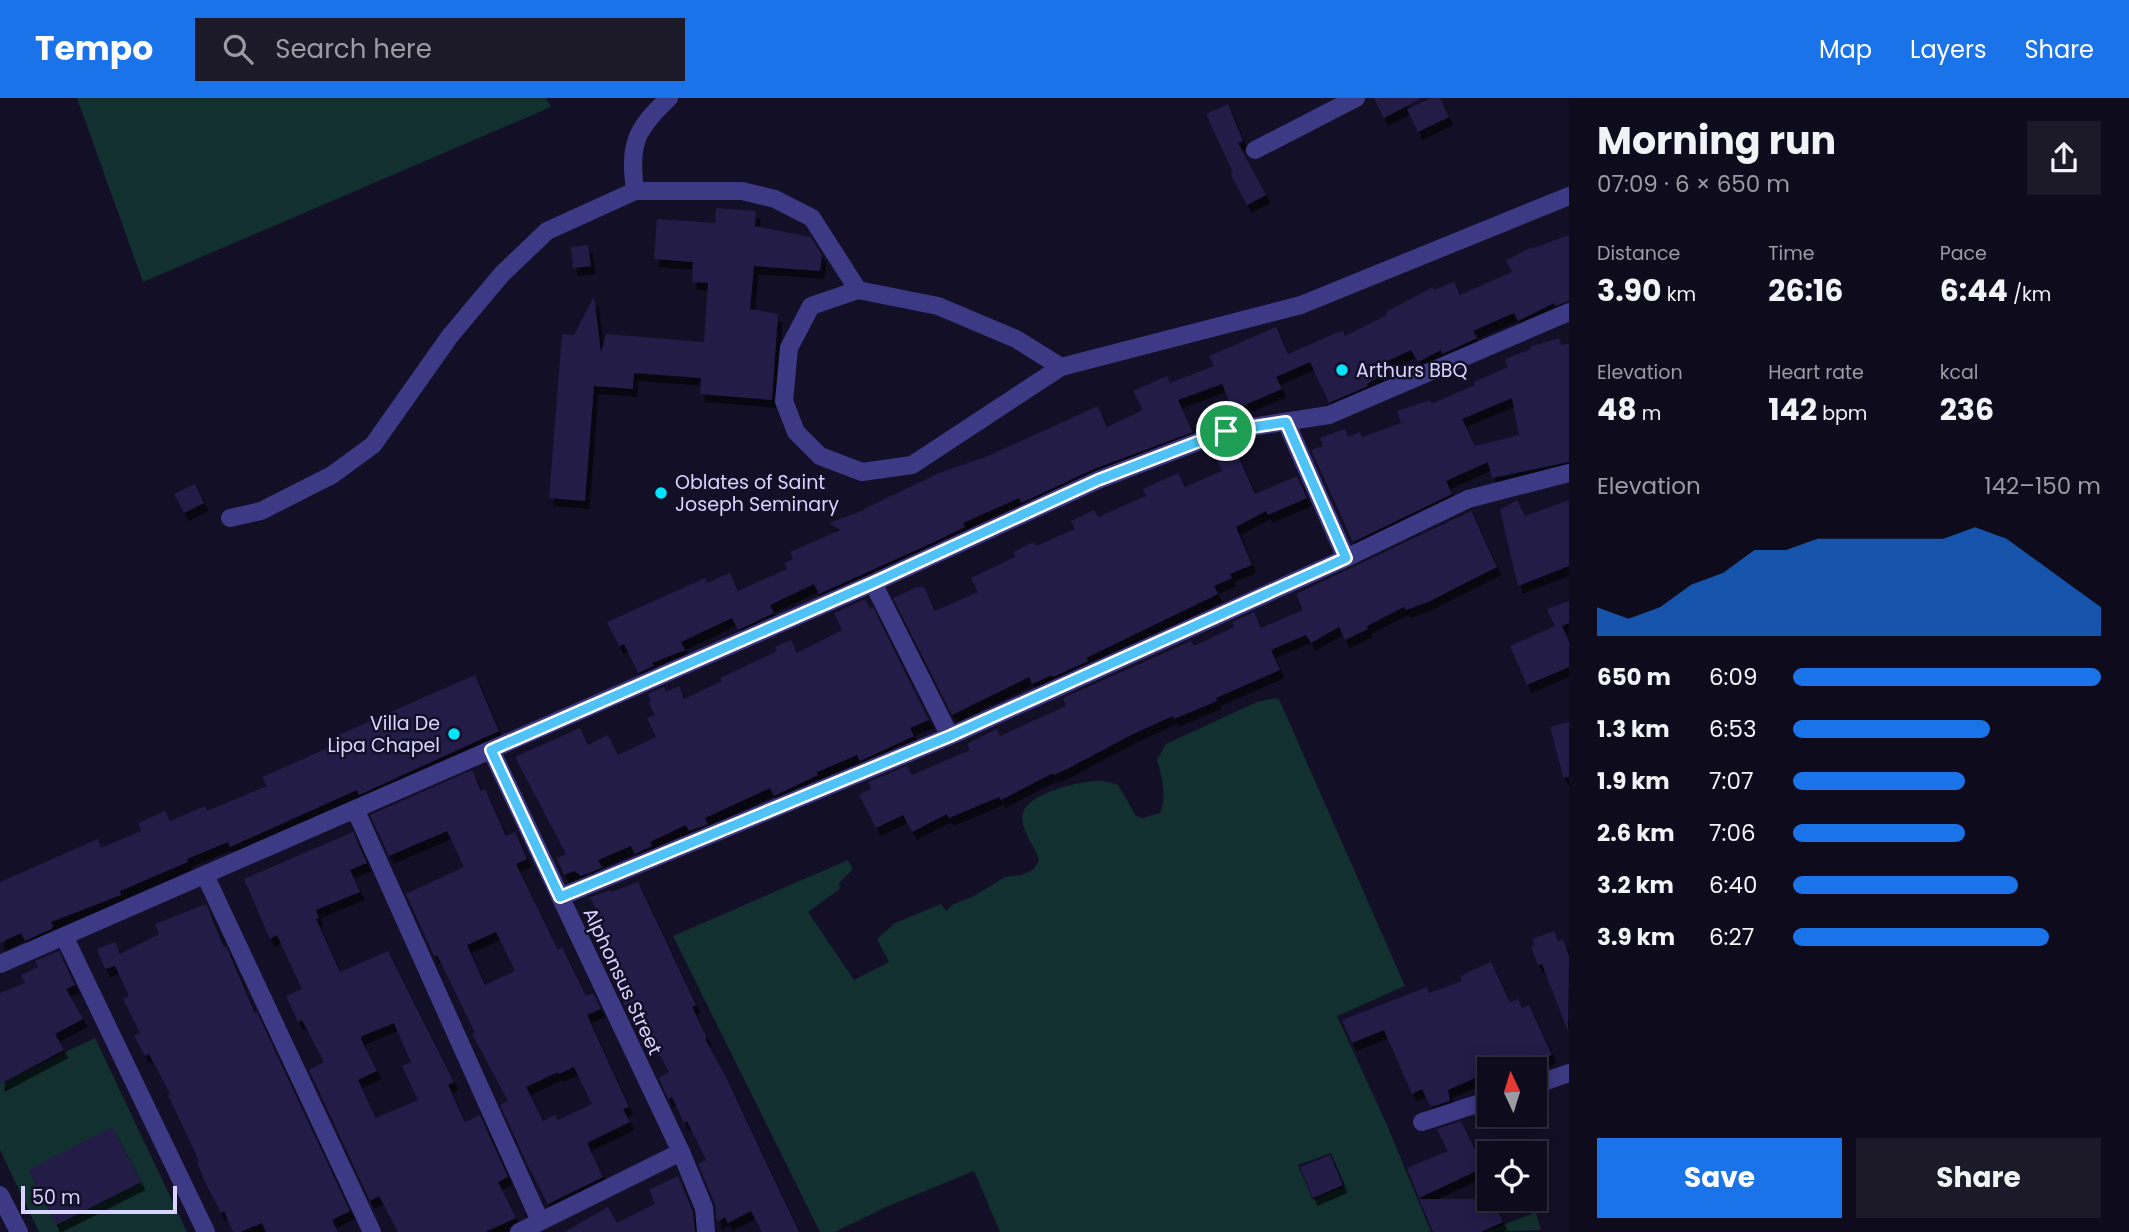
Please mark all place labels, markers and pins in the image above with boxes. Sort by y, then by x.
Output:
place label: Arthurs BBQ [1356,357,1468,384]
marker: Arthurs BBQ [1334,362,1350,378]
pin [1196,401,1256,461]
place label: Oblates of Saint Joseph Seminary [675,469,839,518]
marker: Oblates of Saint Joseph Seminary [653,485,669,501]
place label: Villa De Lipa Chapel [327,710,440,759]
marker: Villa De Lipa Chapel [446,726,462,742]

